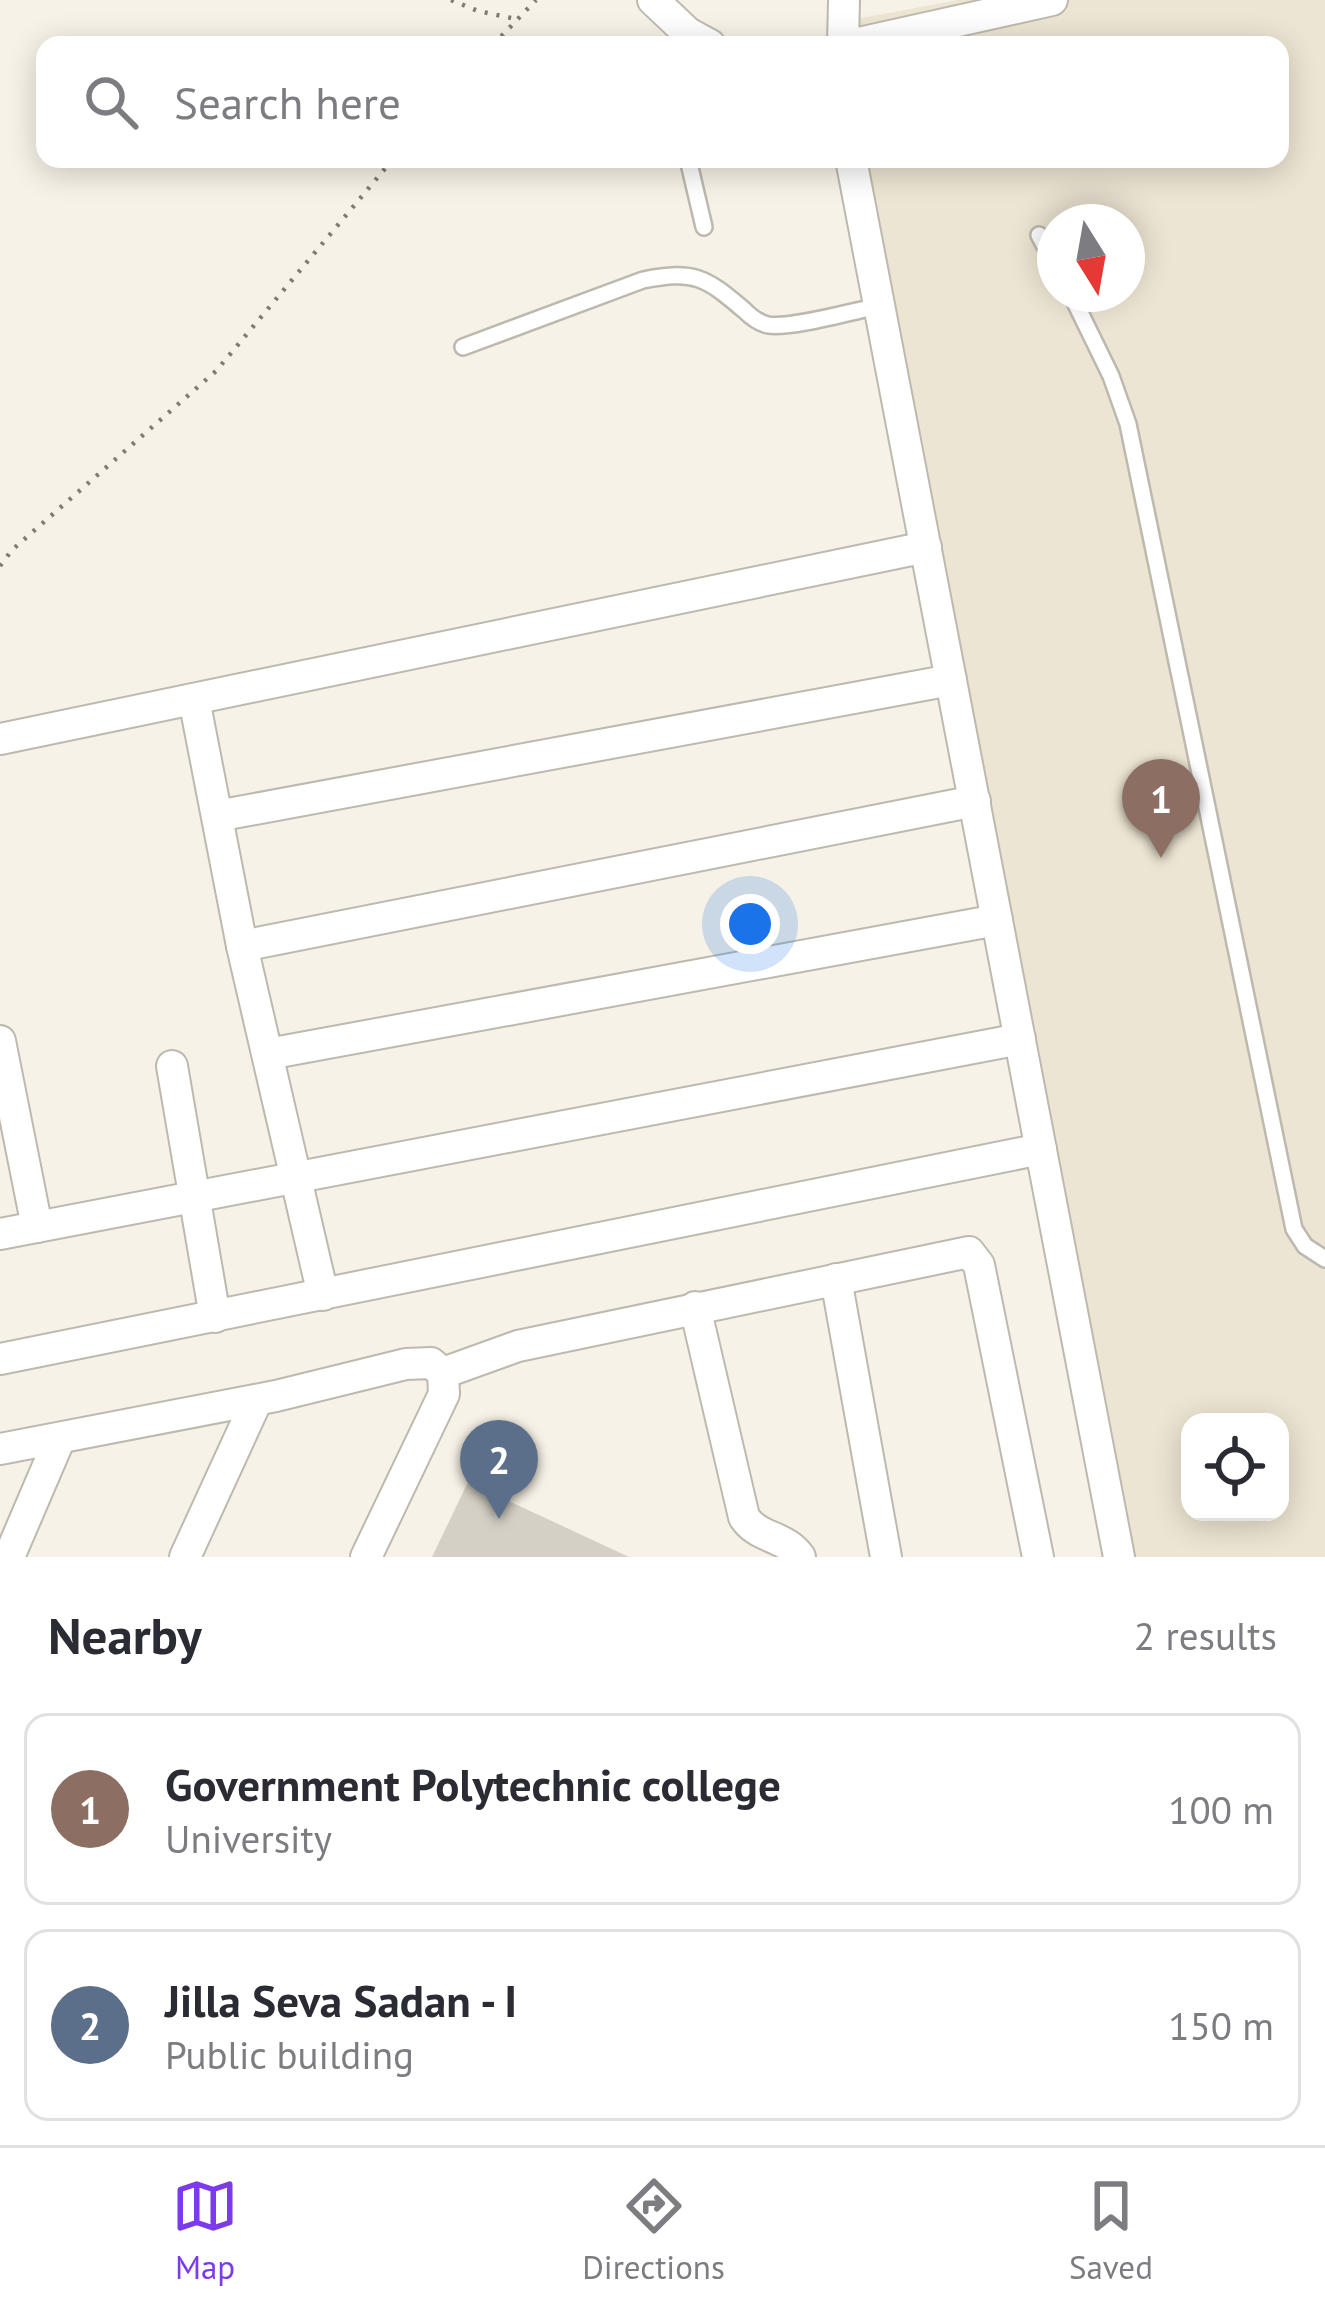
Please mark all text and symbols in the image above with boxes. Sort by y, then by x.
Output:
search box [36,36,1289,168]
icon: search [78,69,144,135]
text: Search here [174,73,401,131]
north arrow [1037,204,1145,312]
pin: 1 [1122,759,1200,858]
your location [720,894,780,954]
map controls [1181,1413,1289,1521]
button: locate [1181,1413,1289,1521]
pin: 2 [460,1420,538,1519]
text: Nearby [48,1602,202,1668]
text: 2 results [1134,1610,1277,1661]
text: Government Polytechnic college [165,1755,781,1813]
text: 1 [79,1784,101,1835]
text: 100 m [1168,1784,1274,1835]
text: University [165,1813,332,1864]
text: Jilla Seva Sadan - I [165,1971,517,2029]
text: 2 [79,2000,101,2051]
text: 150 m [1168,2000,1274,2051]
text: Public building [165,2029,414,2080]
tab: Map [172,2173,238,2288]
tab: Directions [582,2173,725,2288]
tab: Saved [1069,2173,1153,2288]

